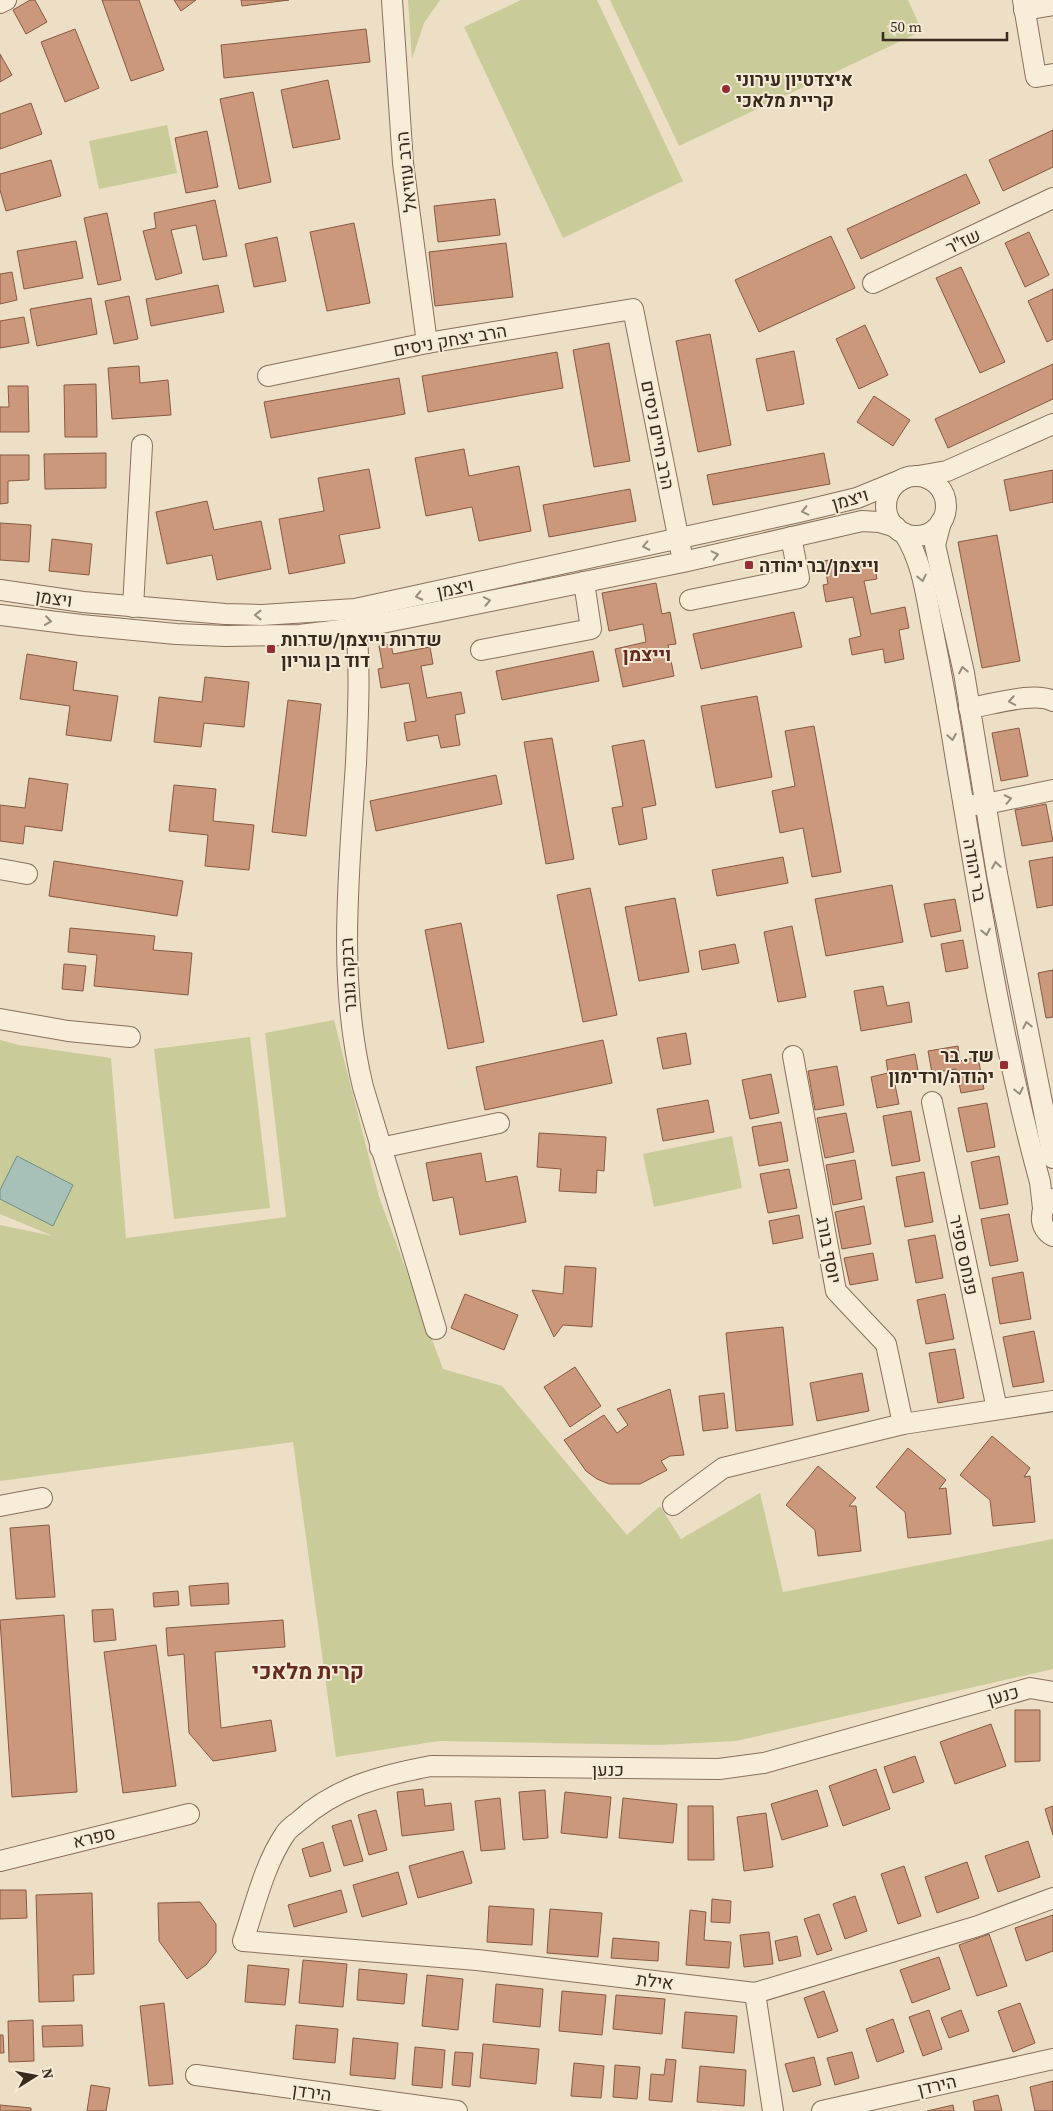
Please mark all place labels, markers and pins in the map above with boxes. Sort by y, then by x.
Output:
place label: איצדטיון עירוני קריית מלאכי [736,67,853,113]
marker: איצדטיון עירוני קריית מלאכי [720,83,732,95]
place label: וייצמן/בר יהודה [759,553,879,578]
marker: וייצמן/בר יהודה [743,559,755,571]
place label: שדרות וייצמן/שדרות דוד בן גוריון [281,627,442,673]
marker: שדרות וייצמן/שדרות דוד בן גוריון [265,643,277,655]
place label: שד. בר יהודה/ורדימון [888,1043,994,1089]
marker: שד. בר יהודה/ורדימון [998,1059,1010,1071]

